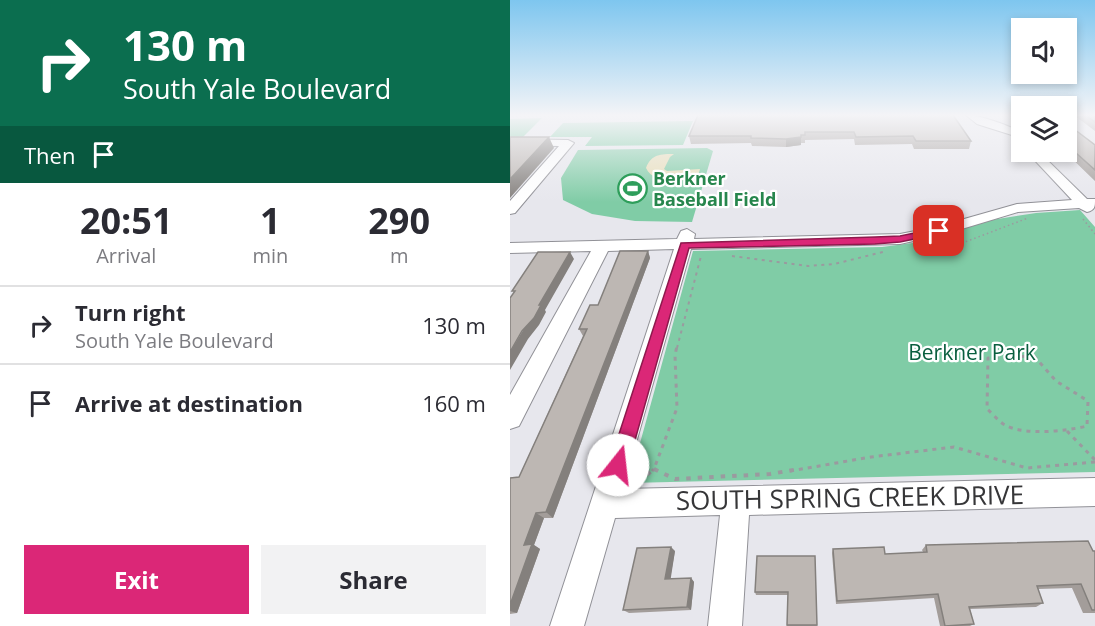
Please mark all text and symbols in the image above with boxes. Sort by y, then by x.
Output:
text: 130 m [123,16,247,73]
map controls [1011,18,1077,162]
button: sound [1011,18,1077,84]
icon: right [24,24,102,102]
text: South Yale Boulevard [123,70,391,107]
button: layers [1011,96,1077,162]
icon: arrive [87,138,120,171]
text: Then [24,140,75,170]
place label: Berkner Baseball Field [653,166,776,211]
sports icon: Berkner Baseball Field [616,173,648,205]
text: 20:51 [80,196,173,245]
text: 1 [260,196,281,245]
text: 290 [368,196,430,245]
pin [913,205,964,256]
icon: arrive [922,214,955,247]
text: Arrival [96,242,156,269]
text: min [252,242,288,269]
text: m [390,242,408,269]
text: Turn right [75,297,186,327]
icon: right [24,309,57,342]
text: 130 m [422,310,486,340]
text: South Yale Boulevard [75,327,274,354]
park label: Berkner Park [908,338,1036,366]
icon: arrive [24,387,57,420]
text: Arrive at destination [75,388,303,418]
text: 160 m [422,388,486,418]
position arrow [586,433,650,497]
street label: SOUTH SPRING CREEK DRIVE [676,476,1024,518]
button: Exit [24,545,249,614]
button: Share [261,545,486,614]

